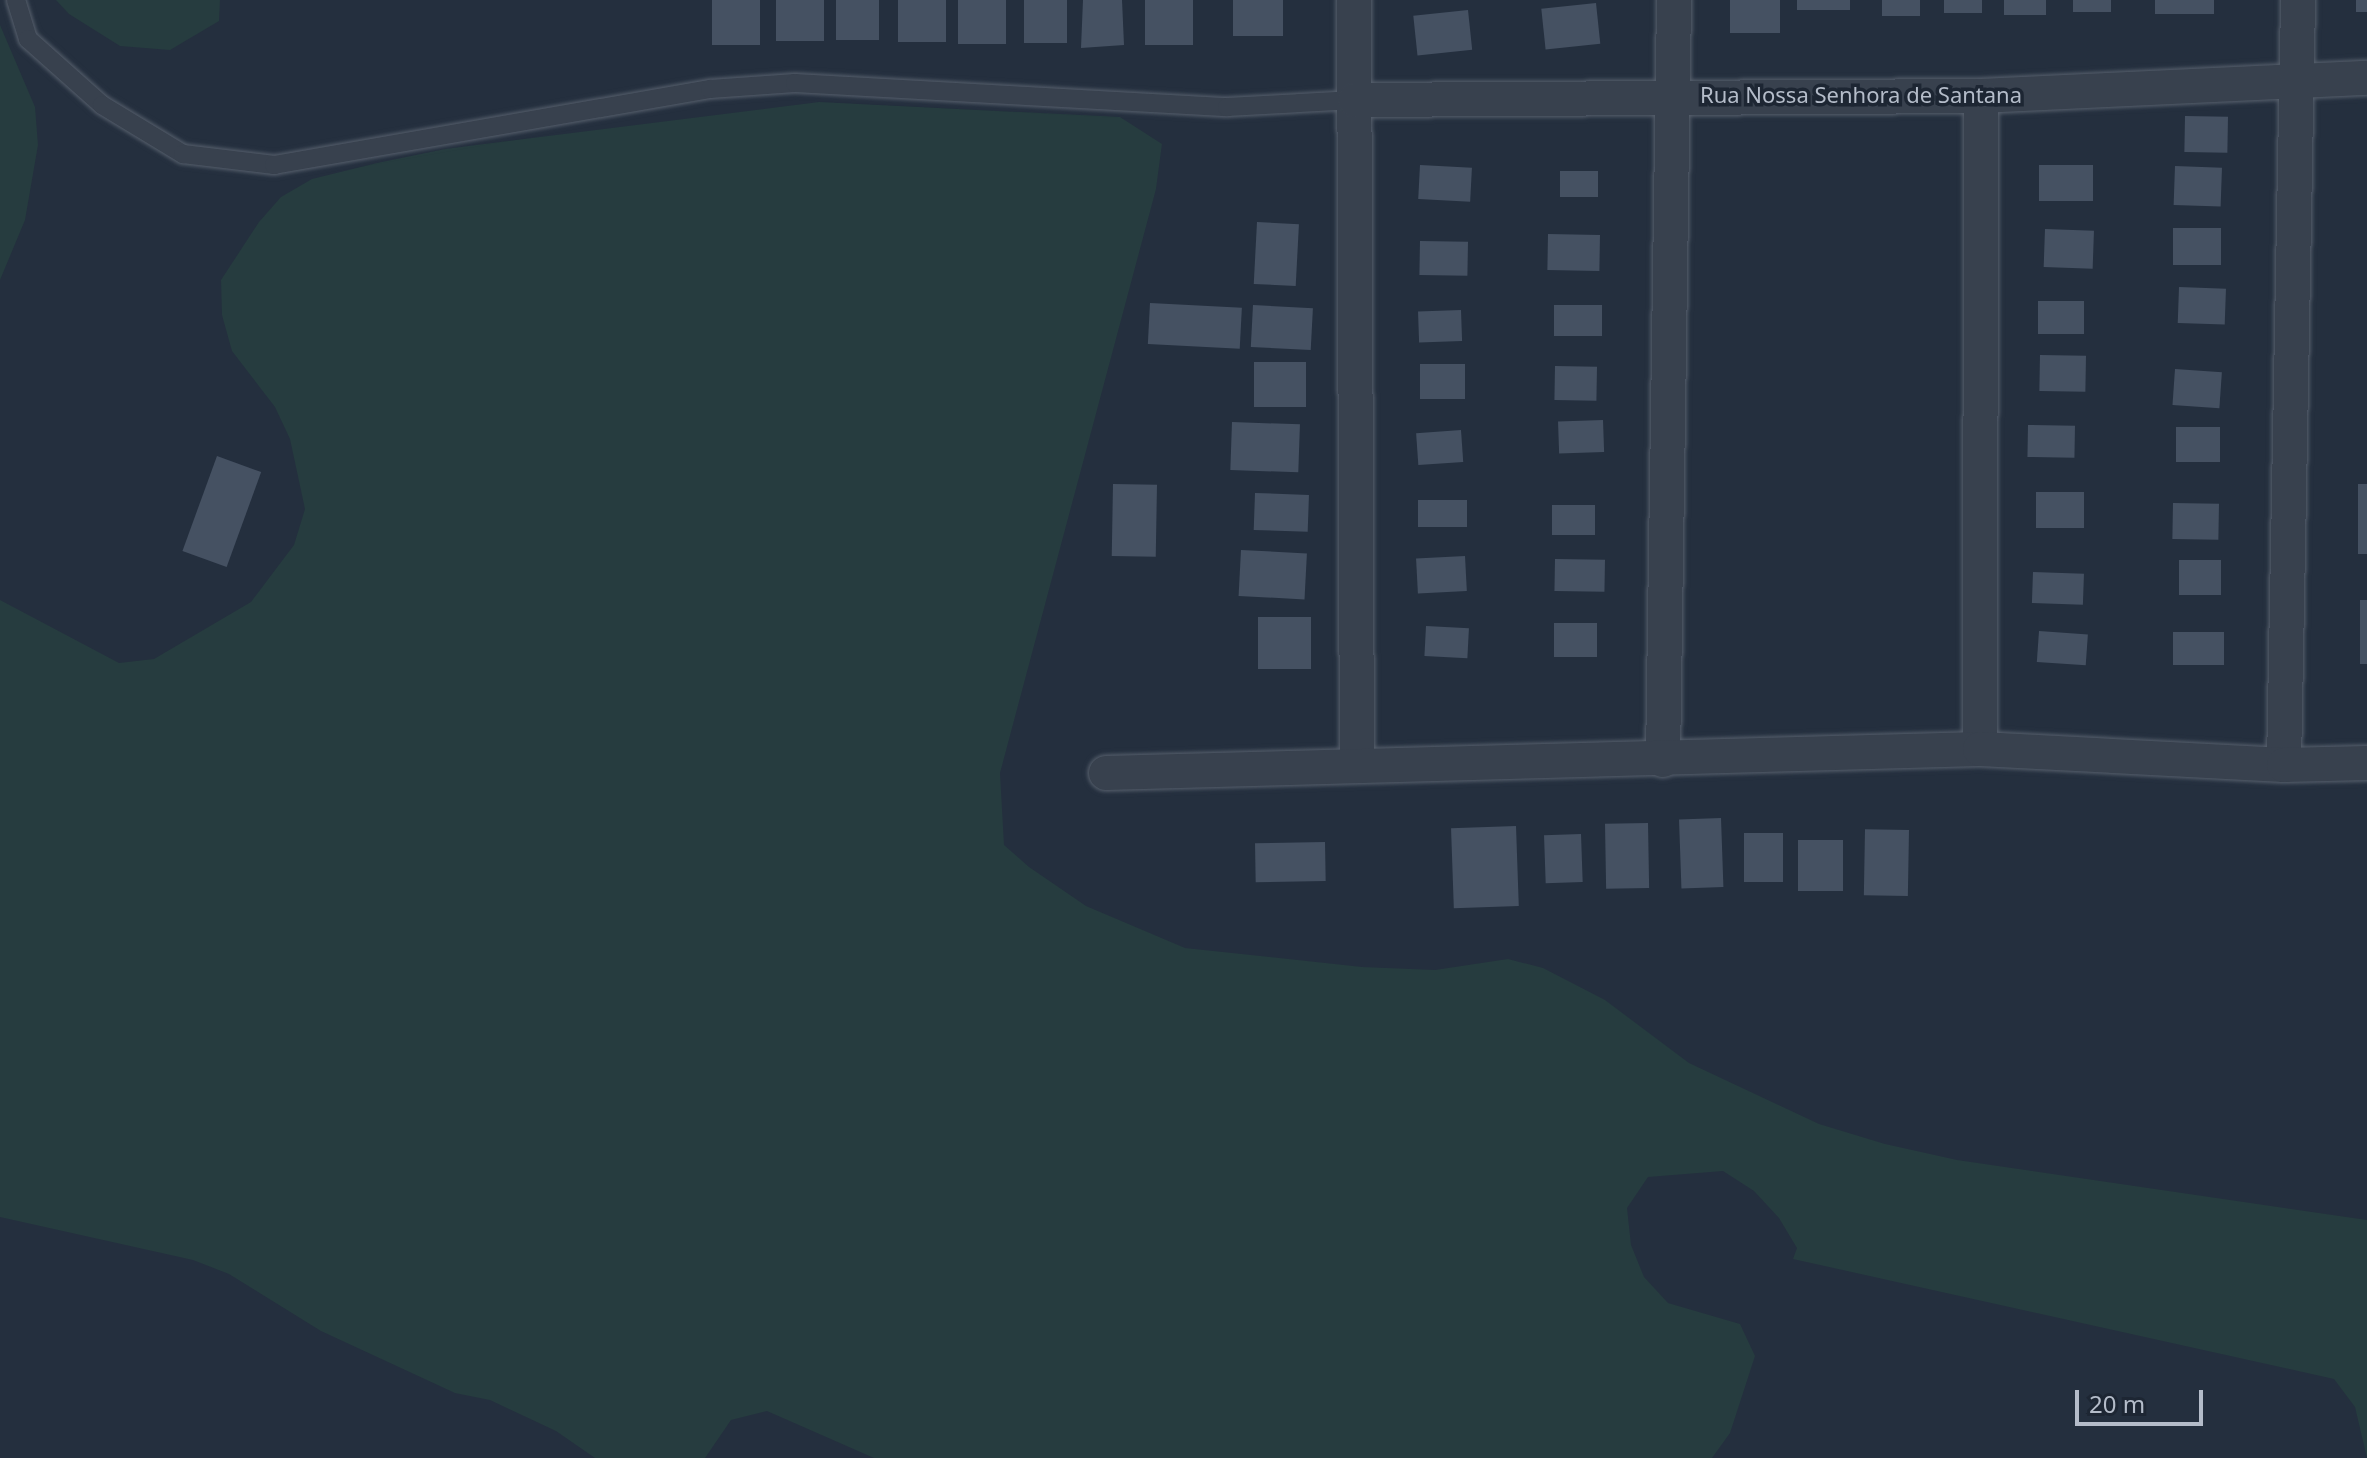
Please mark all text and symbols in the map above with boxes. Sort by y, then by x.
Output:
street label: Rua Nossa Senhora de Santana [1700,82,2022,108]
scale bar [2079,1374,2207,1424]
text: 20 m [2089,1387,2145,1420]

